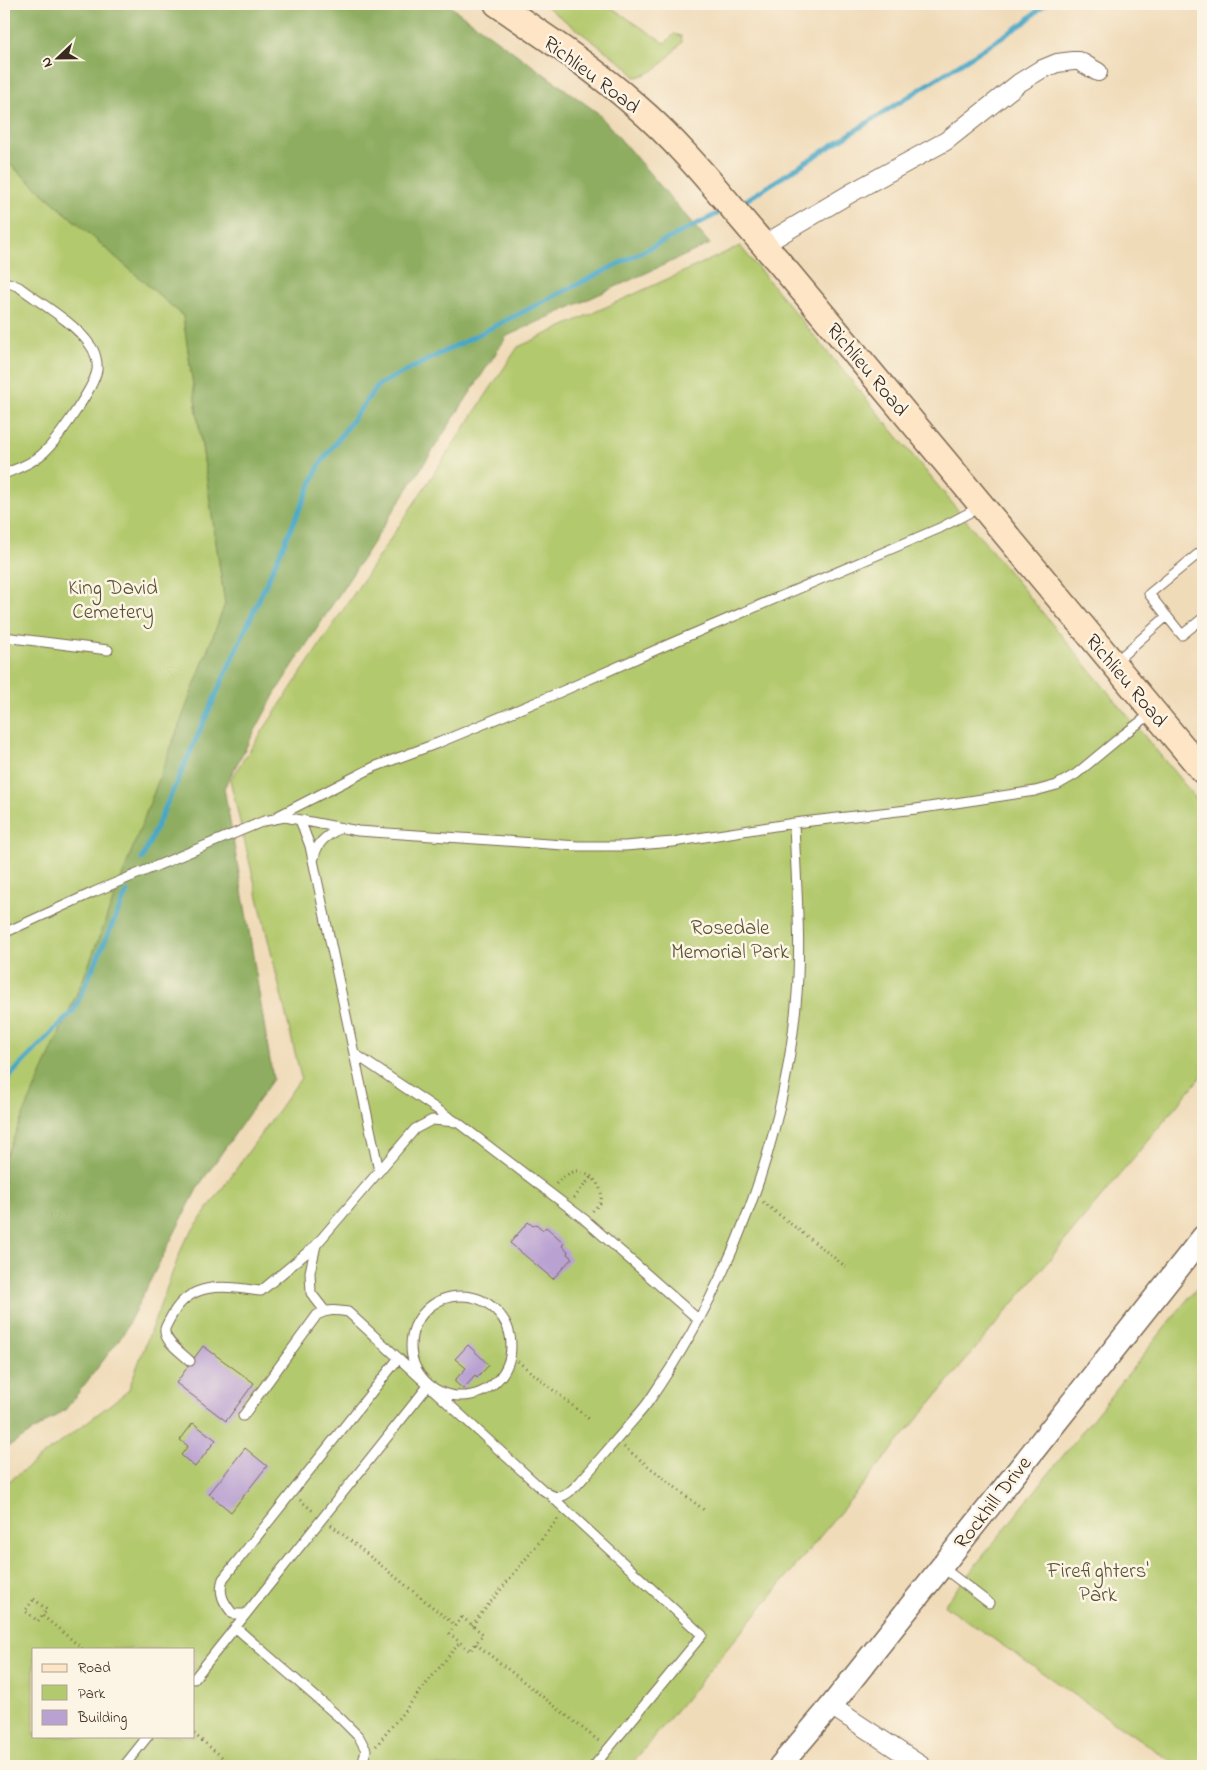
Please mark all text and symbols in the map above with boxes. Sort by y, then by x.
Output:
street label: Richlieu Road [536,29,646,122]
north arrow [32,32,82,82]
text: N [36,54,59,71]
street label: Richlieu Road [818,317,915,424]
park label: King David Cemetery [68,574,158,630]
street label: Richlieu Road [1077,628,1174,735]
park label: Rosedale Memorial Park [671,914,790,968]
street label: Rockhill Drive [948,1450,1040,1556]
park label: Firefighters' Park [1046,1557,1149,1611]
legend [32,1648,195,1738]
text: Road [78,1657,111,1679]
text: Park [78,1683,106,1705]
text: Building [77,1707,127,1730]

